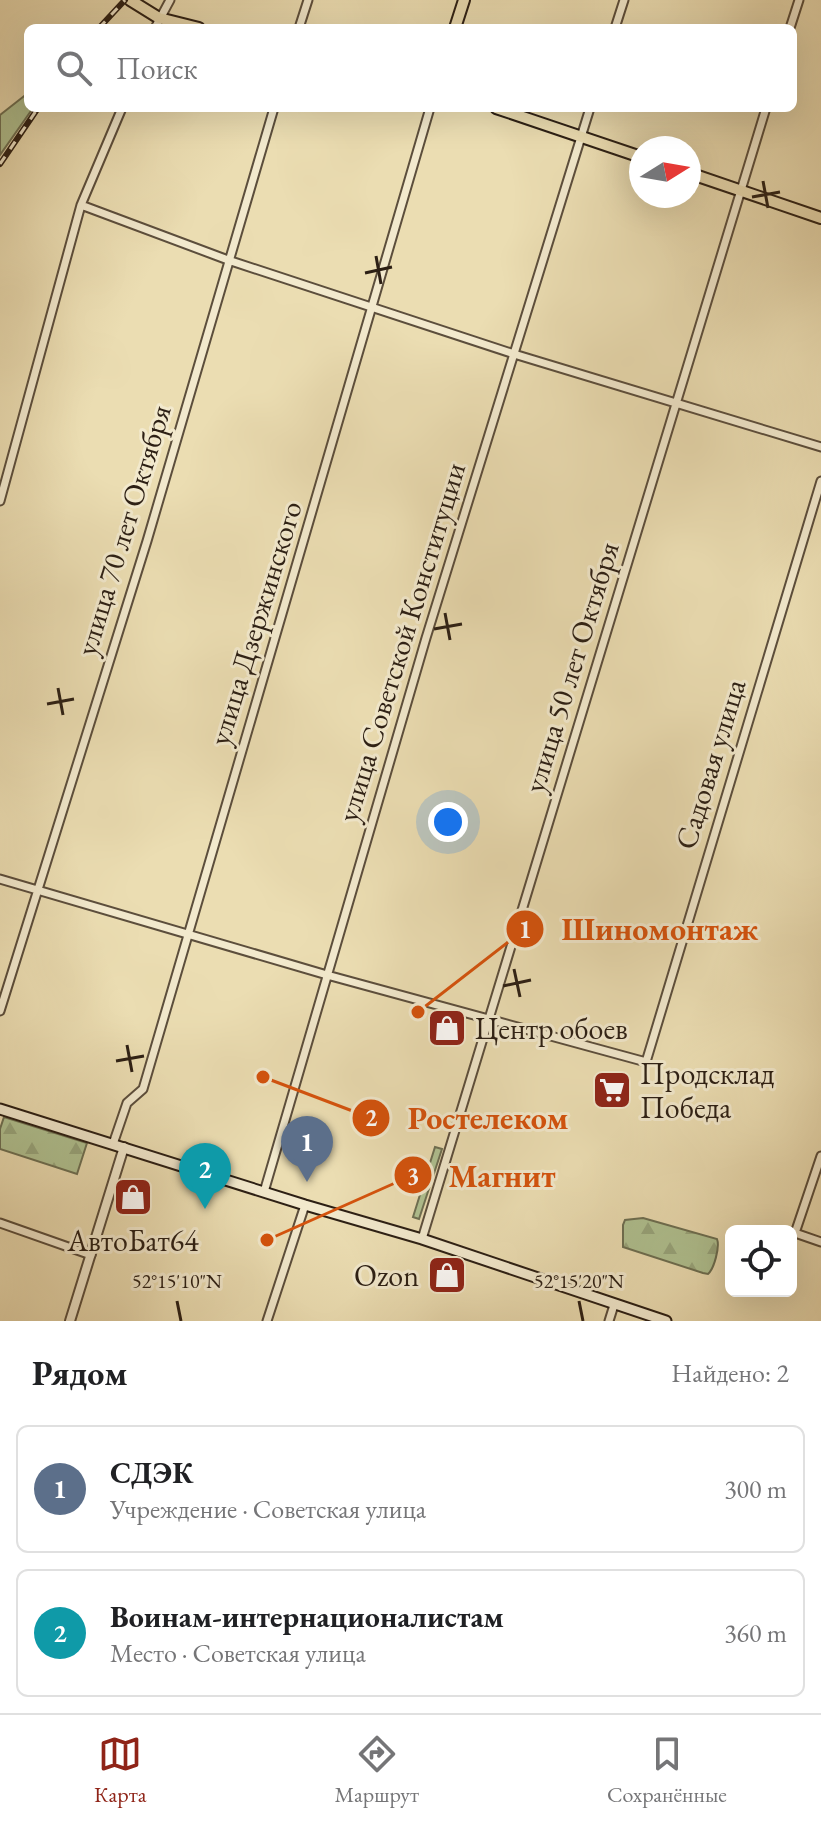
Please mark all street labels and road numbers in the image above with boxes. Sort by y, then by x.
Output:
street label: улица 70 лет Октября [66,400,180,660]
street label: улица Советской Конституции [328,457,474,826]
street label: улица Дзержинского [199,496,311,750]
street label: улица 50 лет Октября [514,537,628,797]
street label: Садовая улица [666,674,754,854]

